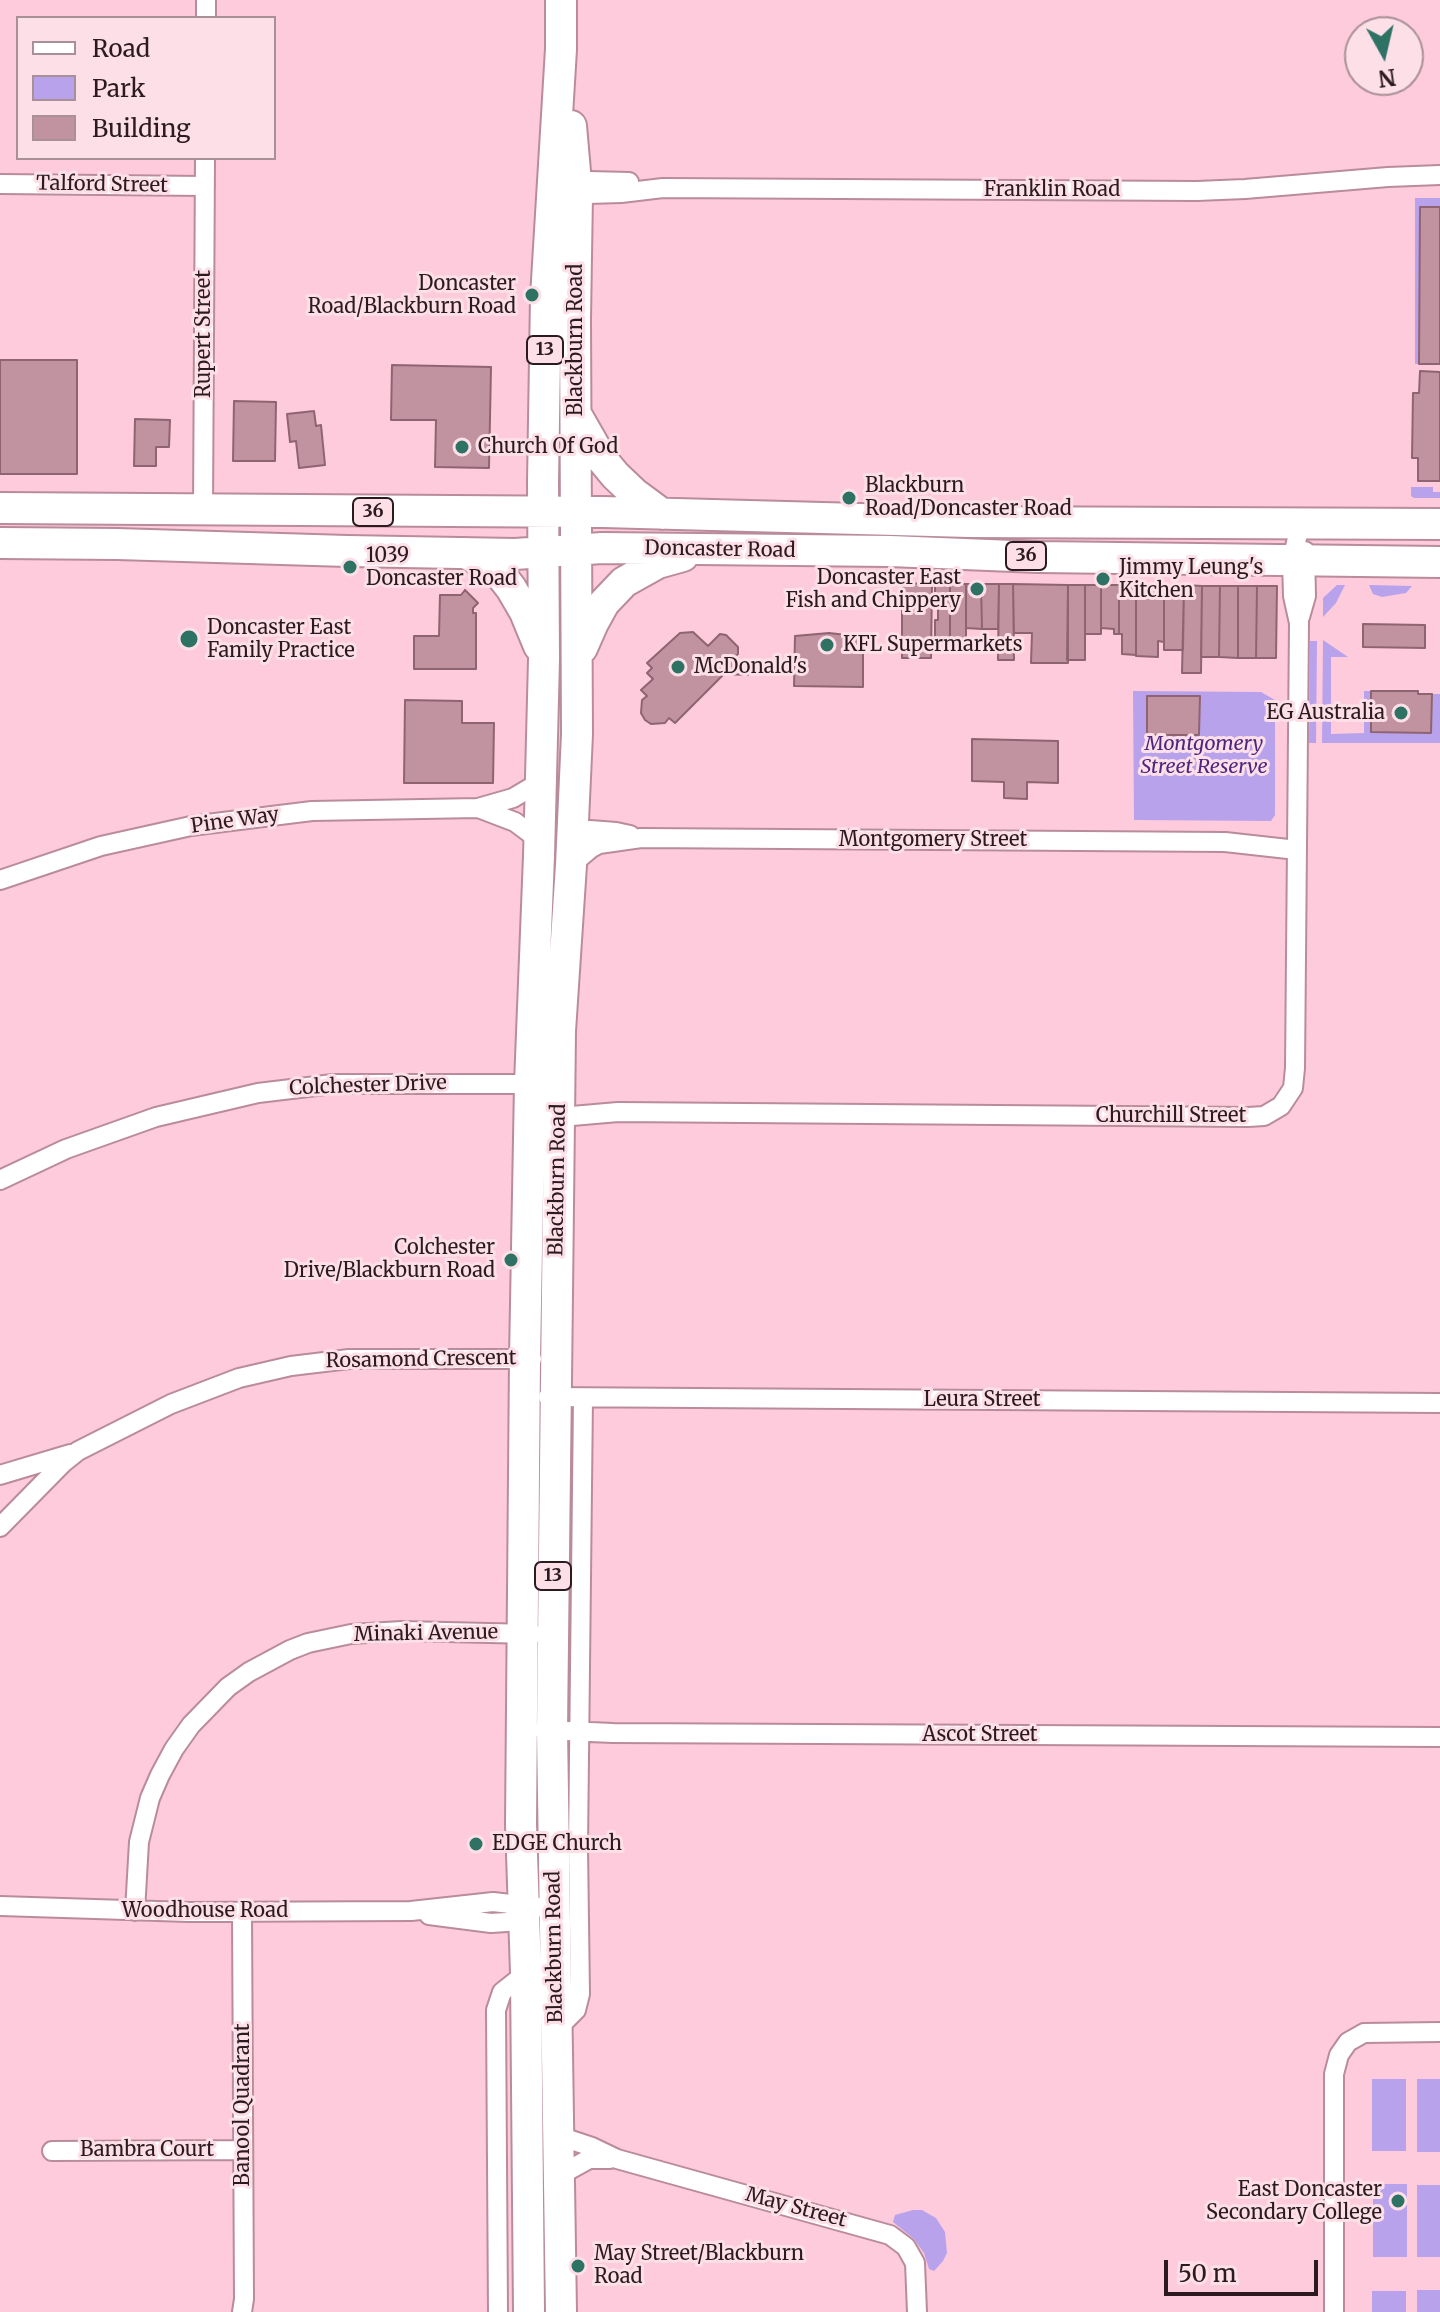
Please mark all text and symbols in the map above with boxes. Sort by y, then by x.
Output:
legend [16,16,276,160]
north arrow [1344,16,1424,96]
text: Road [92,33,150,64]
text: N [1377,63,1398,93]
text: Park [92,73,145,104]
text: Building [92,113,191,144]
street label: Talford Street [36,172,168,198]
street label: Franklin Road [984,178,1120,202]
street label: Blackburn Road [564,264,588,416]
street label: Rupert Street [192,270,216,398]
place label: Doncaster Road/Blackburn Road [308,272,516,319]
marker: Doncaster Road/Blackburn Road [523,286,541,304]
road number: 13 [527,336,563,364]
place label: Church Of God [478,435,618,459]
marker: Church Of God [453,438,471,456]
place label: Blackburn Road/Doncaster Road [865,474,1072,521]
marker: Blackburn Road/Doncaster Road [840,489,858,507]
road number: 36 [353,498,393,526]
street label: Doncaster Road [644,537,796,563]
road number: 36 [1006,542,1046,570]
place label: 1039 Doncaster Road [366,544,517,591]
place label: Jimmy Leung's Kitchen [1119,556,1263,603]
marker: 1039 Doncaster Road [341,558,359,576]
place label: Doncaster East Fish and Chippery [785,566,961,613]
marker: Jimmy Leung's Kitchen [1094,570,1112,588]
marker: Doncaster East Fish and Chippery [968,580,986,598]
place label: Doncaster East Family Practice [207,616,355,663]
marker: Doncaster East Family Practice [178,628,200,650]
place label: KFL Supermarkets [843,633,1023,657]
marker: KFL Supermarkets [818,636,836,654]
place label: McDonald's [694,655,807,679]
marker: McDonald's [669,658,687,676]
place label: EG Australia [1266,701,1385,725]
marker: EG Australia [1392,704,1410,722]
park label: Montgomery Street Reserve [1140,732,1268,779]
street label: Pine Way [189,803,281,839]
street label: Montgomery Street [839,828,1027,852]
street label: Colchester Drive [289,1071,447,1101]
street label: Blackburn Road [545,1104,571,1256]
street label: Churchill Street [1096,1104,1246,1128]
place label: Colchester Drive/Blackburn Road [284,1236,495,1283]
marker: Colchester Drive/Blackburn Road [502,1251,520,1269]
street label: Rosamond Crescent [325,1346,517,1374]
street label: Leura Street [924,1388,1040,1412]
road number: 13 [535,1562,571,1590]
street label: Minaki Avenue [354,1621,498,1647]
street label: Ascot Street [922,1723,1038,1747]
place label: EDGE Church [492,1832,622,1856]
marker: EDGE Church [467,1835,485,1853]
street label: Blackburn Road [542,1871,568,2023]
street label: Woodhouse Road [122,1899,288,1923]
street label: Banool Quadrant [231,2024,255,2186]
street label: Bambra Court [80,2138,214,2162]
place label: East Doncaster Secondary College [1206,2178,1382,2225]
street label: May Street [743,2183,849,2233]
marker: East Doncaster Secondary College [1389,2192,1407,2210]
place label: May Street/Blackburn Road [594,2242,804,2289]
scale bar [1168,2244,1322,2294]
marker: May Street/Blackburn Road [569,2257,587,2275]
text: 50 m [1178,2258,1237,2289]

